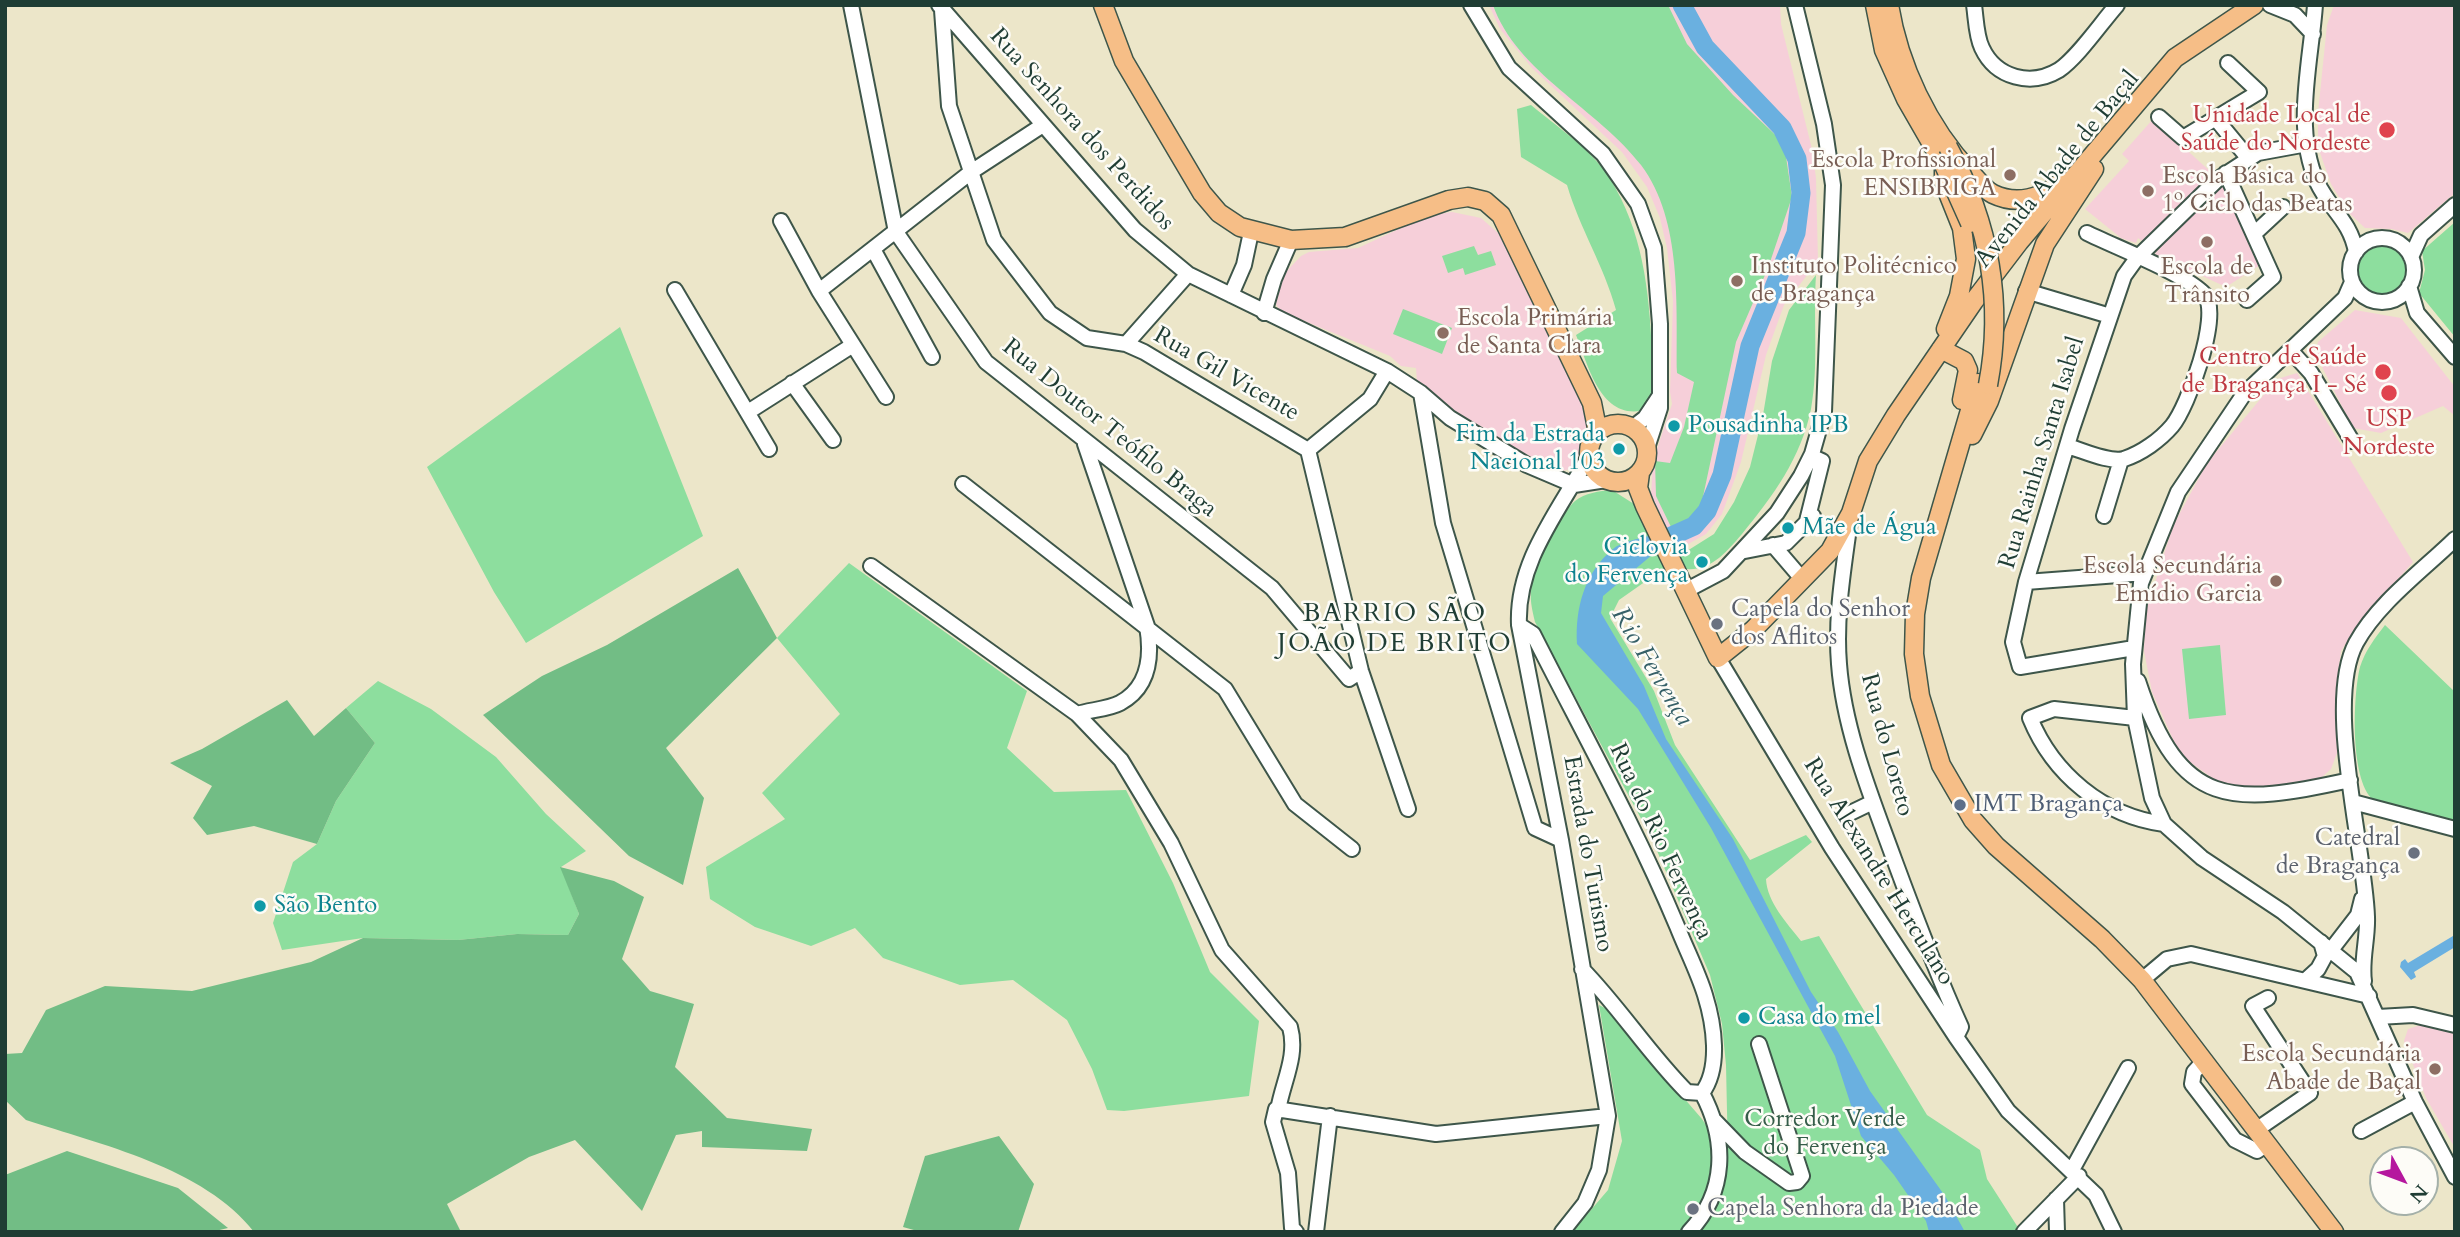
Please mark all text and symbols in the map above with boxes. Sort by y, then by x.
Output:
street label: Rua Senhora dos Perdidos [983,23,1179,237]
street label: Avenida Abade de Baçal [1970,66,2146,274]
place label: Unidade Local de Saúde do Nordeste [2181,102,2371,158]
marker: Unidade Local de Saúde do Nordeste [2377,120,2397,140]
place label: Escola Profissional ENSIBRIGA [1811,147,1996,203]
place label: Escola Básica do 1º Ciclo das Beatas [2162,163,2352,219]
marker: Escola Profissional ENSIBRIGA [2002,167,2018,183]
marker: Escola Básica do 1º Ciclo das Beatas [2140,183,2156,199]
marker: Escola de Trânsito [2199,234,2215,250]
place label: Instituto Politécnico de Bragança [1751,253,1957,309]
place label: Escola de Trânsito [2160,254,2254,310]
marker: Instituto Politécnico de Bragança [1729,273,1745,289]
place label: Escola Primária de Santa Clara [1457,305,1613,361]
street label: Rua Gil Vicente [1148,322,1304,428]
marker: Escola Primária de Santa Clara [1435,325,1451,341]
street label: Rua Doutor Teófilo Braga [996,334,1222,524]
street label: Rua Rainha Santa Isabel [1994,334,2092,572]
place label: Centro de Saúde de Bragança I - Sé [2182,344,2367,400]
marker: Centro de Saúde de Bragança I - Sé [2373,362,2393,382]
marker: USP Nordeste [2379,383,2399,403]
place label: USP Nordeste [2343,406,2435,462]
place label: Pousadinha IPB [1688,412,1849,440]
marker: Pousadinha IPB [1666,418,1682,434]
place label: Fim da Estrada Nacional 103 [1456,421,1605,477]
marker: Fim da Estrada Nacional 103 [1611,441,1627,457]
place label: Mãe de Água [1802,514,1937,542]
marker: Mãe de Água [1780,520,1796,536]
place label: Ciclovia do Fervença [1564,534,1688,590]
place label: Escola Secundária Emídio Garcia [2083,553,2262,609]
marker: Ciclovia do Fervença [1694,554,1710,570]
marker: Escola Secundária Emídio Garcia [2268,573,2284,589]
place label: Capela do Senhor dos Aflitos [1731,596,1910,652]
district label: BARRIO SÃO JOÃO DE BRITO [1279,599,1511,660]
water label: Rio Fervença [1603,602,1699,732]
marker: Capela do Senhor dos Aflitos [1709,616,1725,632]
street label: Rua do Loreto [1853,671,1919,819]
street label: Rua do Rio Fervença [1602,739,1718,945]
street label: Rua Alexandre Herculano [1796,753,1960,991]
street label: Estrada do Turismo [1556,754,1618,954]
place label: IMT Bragança [1974,791,2123,819]
marker: IMT Bragança [1952,797,1968,813]
place label: Catedral de Bragança [2276,825,2400,881]
marker: Catedral de Bragança [2406,845,2422,861]
place label: São Bento [274,892,377,920]
marker: São Bento [252,898,268,914]
place label: Casa do mel [1758,1004,1881,1032]
marker: Casa do mel [1736,1010,1752,1026]
place label: Escola Secundária Abade de Baçal [2242,1041,2421,1097]
marker: Escola Secundária Abade de Baçal [2427,1061,2443,1077]
park label: Corredor Verde do Fervença [1744,1106,1906,1162]
north arrow [2369,1146,2439,1216]
text: N [2403,1179,2434,1208]
place label: Capela Senhora da Piedade [1707,1195,1979,1223]
marker: Capela Senhora da Piedade [1685,1201,1701,1217]

